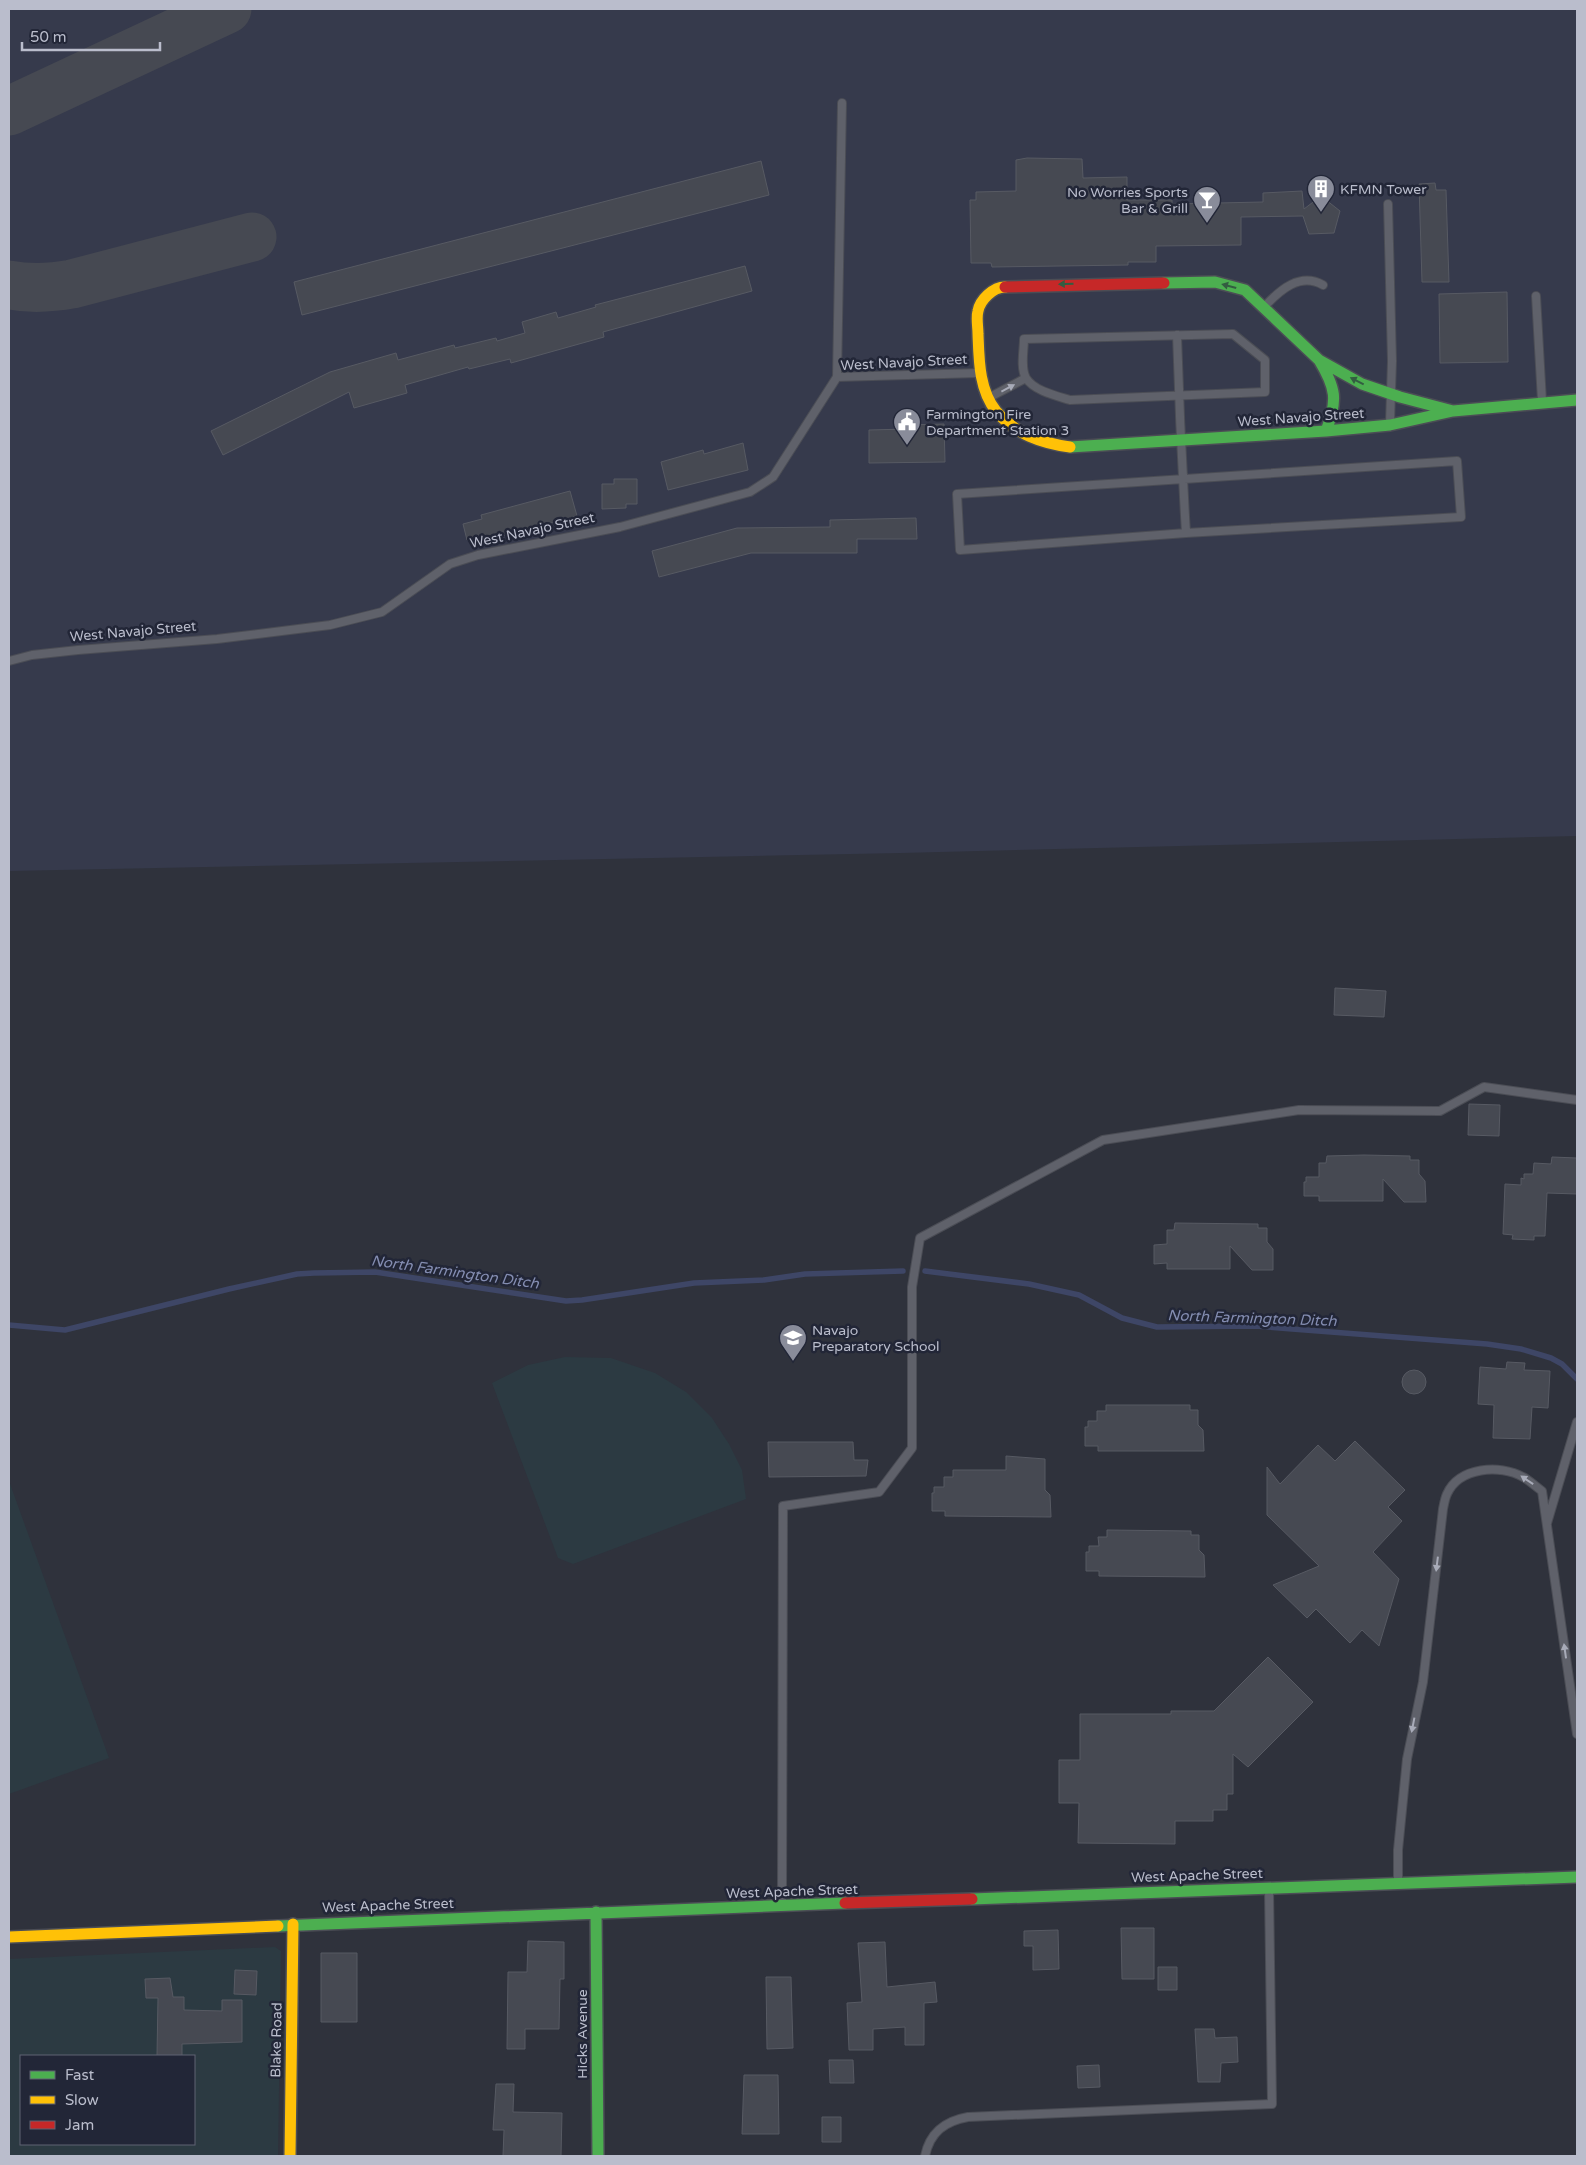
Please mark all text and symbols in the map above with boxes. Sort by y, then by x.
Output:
scale bar [22,20,160,52]
text: 50 m [30,28,67,46]
building icon: KFMN Tower [1306,174,1336,213]
place label: KFMN Tower [1340,181,1427,198]
place label: No Worries Sports Bar & Grill [1067,184,1188,217]
bar icon: No Worries Sports Bar & Grill [1192,185,1222,224]
one-way arrow [1058,280,1074,288]
one-way arrow [1221,281,1236,289]
street label: West Navajo Street [840,351,969,374]
one-way arrow [1350,377,1364,385]
one-way arrow [1001,384,1014,393]
street label: West Navajo Street [1237,405,1366,430]
place label: Farmington Fire Department Station 3 [926,406,1069,439]
public building icon: Farmington Fire Department Station 3 [892,407,922,446]
street label: West Navajo Street [468,509,597,552]
street label: West Navajo Street [69,617,198,646]
water label: North Farmington Ditch [370,1251,541,1293]
water label: North Farmington Ditch [1167,1306,1338,1330]
place label: Navajo Preparatory School [812,1322,940,1355]
school or university icon: Navajo Preparatory School [778,1323,808,1362]
one-way arrow [1520,1475,1534,1485]
one-way arrow [1433,1556,1441,1572]
one-way arrow [1561,1643,1569,1659]
one-way arrow [1409,1717,1417,1733]
street label: West Apache Street [1131,1865,1264,1886]
street label: West Apache Street [726,1881,859,1902]
street label: West Apache Street [322,1895,455,1916]
street label: Hicks Avenue [574,1989,591,2079]
street label: Blake Road [267,2002,286,2078]
legend [20,2055,195,2145]
text: Fast [65,2066,95,2084]
text: Slow [65,2091,99,2109]
text: Jam [65,2116,94,2134]

